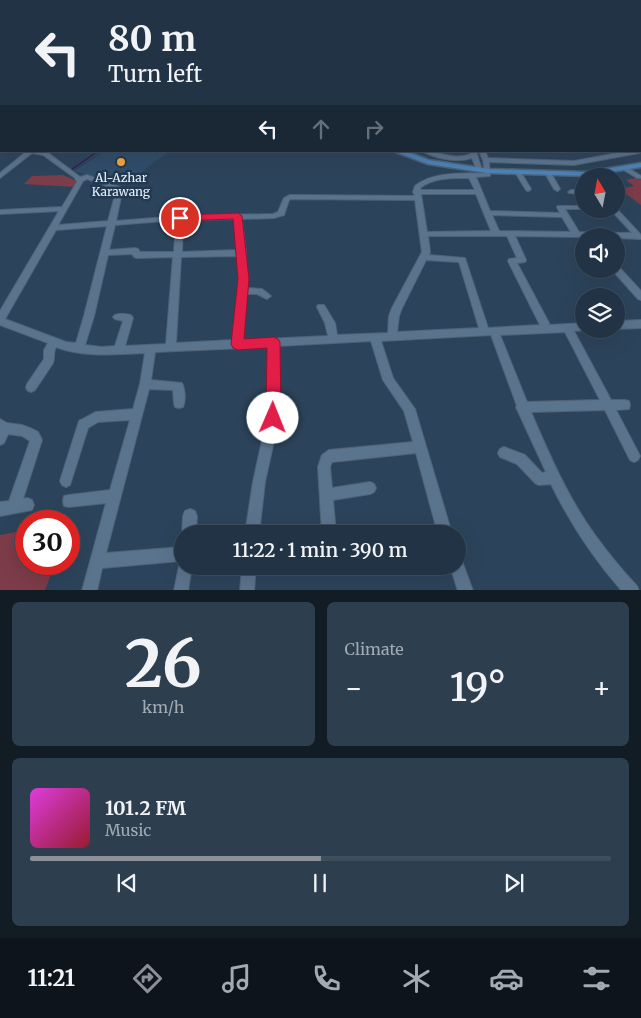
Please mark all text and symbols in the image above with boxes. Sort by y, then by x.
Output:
text: 80 m [108,17,196,61]
icon: left [25,20,90,85]
text: Turn left [108,60,202,88]
icon: left [254,115,282,143]
icon: ahead [307,115,335,143]
icon: right [360,115,388,143]
marker: Al-Azhar Karawang [115,156,127,168]
north arrow [575,168,625,218]
map controls [575,168,625,338]
place label: Al-Azhar Karawang [92,170,151,199]
pin [159,197,201,239]
icon: arrive [166,204,194,232]
button: sound [575,228,625,278]
button: layers [575,288,625,338]
position arrow [246,391,298,443]
speed limit sign: 30 [15,510,80,575]
text: 11:22 · 1 min · 390 m [232,538,408,562]
text: 26 [125,623,202,705]
text: Climate [345,639,404,659]
text: 19° [450,664,506,711]
text: − [345,670,363,706]
text: + [592,670,611,706]
text: km/h [142,697,184,717]
text: 101.2 FM [105,796,186,820]
text: Music [105,820,151,840]
icon: previous [113,869,141,897]
icon: pause [306,869,334,897]
icon: next [500,869,528,897]
icon: directions [130,961,165,996]
icon: music [219,961,254,996]
icon: phone [309,961,344,996]
icon: climate [399,961,434,996]
icon: car [489,961,524,996]
icon: filters [579,961,614,996]
text: 11:21 [27,964,75,992]

